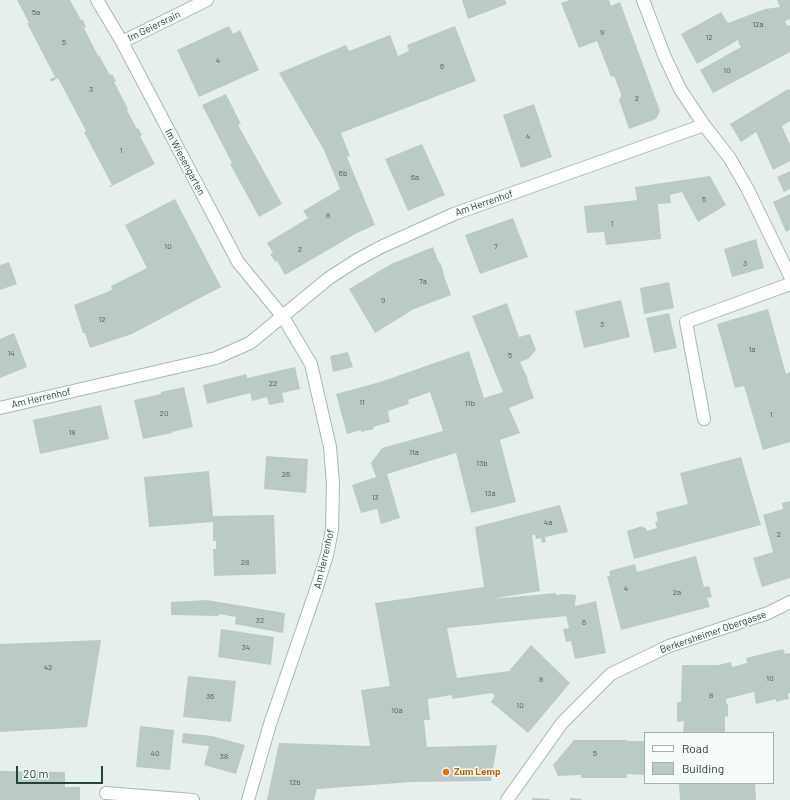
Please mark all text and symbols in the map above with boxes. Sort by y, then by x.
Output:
house number: 5a [32,7,40,17]
street label: Im Geiersrain [126,8,182,44]
house number: 12a [752,19,764,29]
house number: 9 [600,27,604,37]
house number: 12 [705,32,713,42]
house number: 5 [62,37,66,47]
house number: 4 [216,55,220,65]
house number: 6 [440,61,444,71]
house number: 10 [723,65,731,75]
house number: 3 [89,84,93,94]
house number: 2 [635,93,639,103]
street label: Im Wiesengarten [162,127,208,197]
house number: 4 [526,131,530,141]
house number: 1 [120,145,122,155]
house number: 6b [339,168,347,178]
house number: 6a [411,172,419,182]
street label: Am Herrenhof [453,187,515,219]
house number: 5 [702,194,706,204]
house number: 8 [326,210,330,220]
house number: 1 [611,218,613,228]
house number: 10 [164,241,172,251]
house number: 7 [494,241,498,251]
house number: 2 [298,244,302,254]
house number: 3 [743,258,747,268]
house number: 7a [419,276,427,286]
house number: 9 [381,295,385,305]
house number: 12 [98,314,106,324]
house number: 3 [600,319,604,329]
house number: 1a [749,344,755,354]
house number: 14 [7,348,15,358]
house number: 5 [508,350,512,360]
house number: 22 [269,378,277,388]
street label: Am Herrenhof [10,385,72,411]
house number: 11 [359,397,365,407]
house number: 11b [465,398,475,408]
house number: 20 [160,408,168,418]
house number: 1 [770,409,772,419]
house number: 18 [69,427,75,437]
house number: 11a [409,447,419,457]
house number: 13b [476,458,488,468]
house number: 26 [282,469,290,479]
house number: 13a [484,488,496,498]
house number: 13 [372,492,378,502]
house number: 4a [544,517,552,527]
street label: Am Herrenhof [311,528,337,590]
house number: 2 [777,529,781,539]
house number: 28 [241,557,249,567]
house number: 4 [624,583,628,593]
house number: 2a [673,587,681,597]
street label: Berkersheimer Obergasse [658,608,768,656]
house number: 32 [256,615,264,625]
house number: 6 [582,617,586,627]
house number: 34 [242,642,250,652]
house number: 42 [44,662,52,672]
house number: 10 [766,673,774,683]
house number: 8 [539,674,543,684]
house number: 8 [709,690,713,700]
house number: 36 [206,691,214,701]
house number: 10 [516,700,524,710]
house number: 10a [391,705,403,715]
legend [644,732,774,784]
text: Road [682,741,709,755]
house number: 40 [151,748,159,758]
house number: 5 [593,748,597,758]
house number: 38 [220,751,228,761]
scale bar [18,758,105,784]
text: Building [682,761,724,775]
text: 20 m [23,766,49,780]
place label: Zum Lemp [454,766,501,778]
marker: Zum Lemp [441,767,451,777]
house number: 12b [289,777,301,787]

